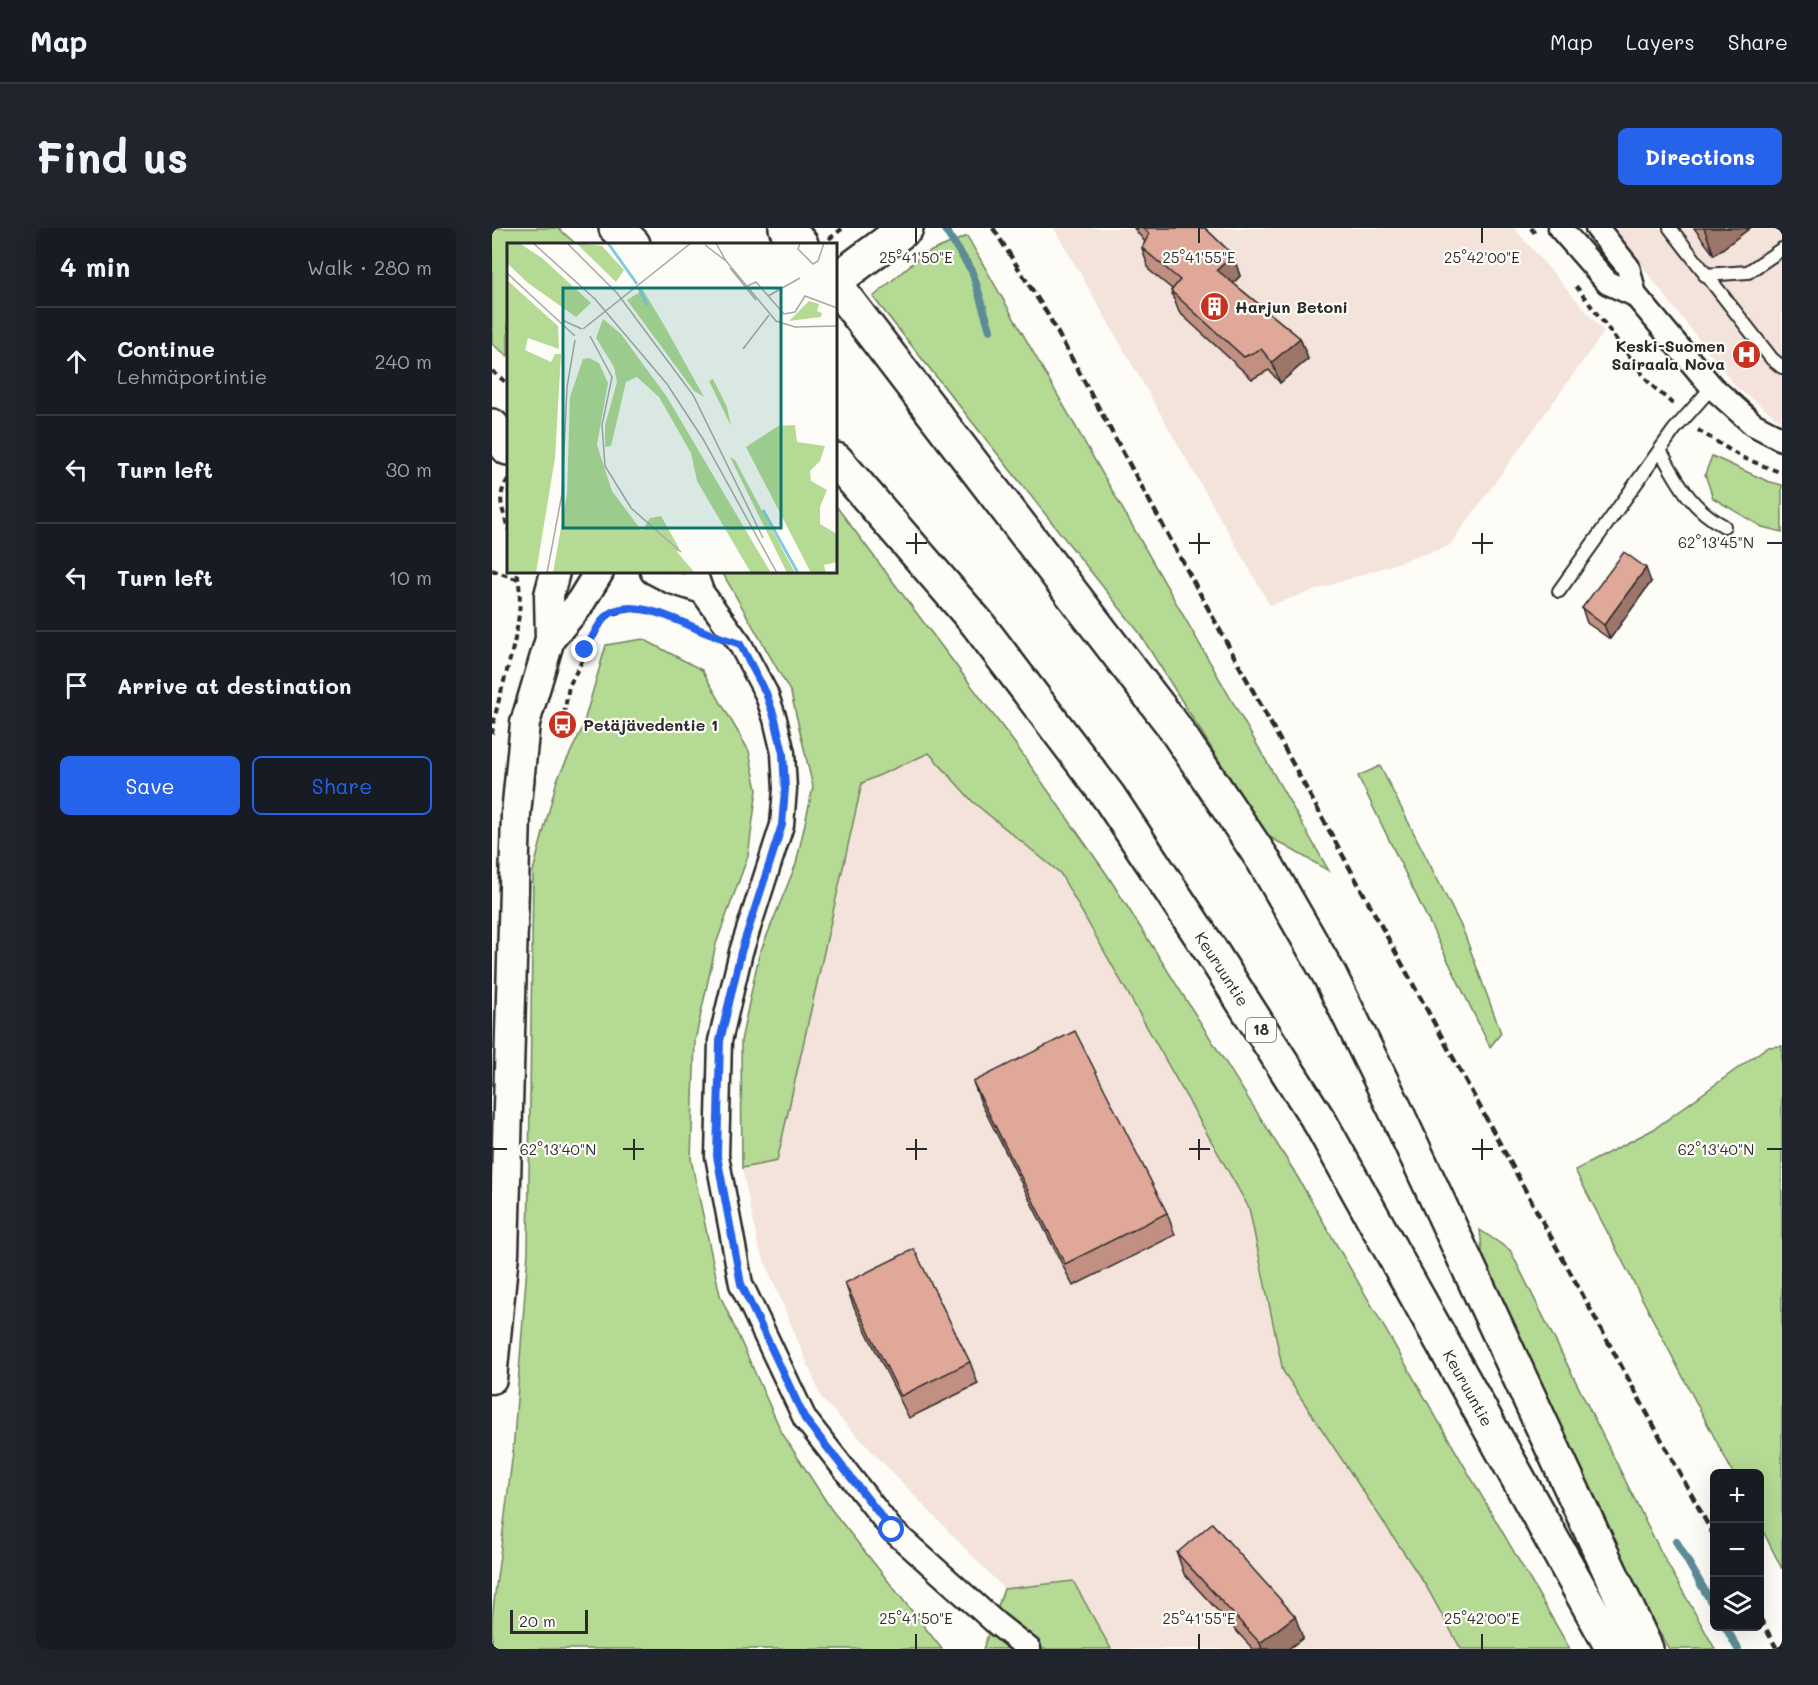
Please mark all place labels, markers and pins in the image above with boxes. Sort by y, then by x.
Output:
building icon: Harjun Betoni [1198,291,1230,323]
place label: Harjun Betoni [1235,296,1348,317]
place label: Keski-Suomen Sairaala Nova [1612,335,1725,374]
hospital icon: Keski-Suomen Sairaala Nova [1730,339,1762,371]
bus stop icon: Petäjävedentie 1 [546,709,578,741]
place label: Petäjävedentie 1 [583,714,718,735]

